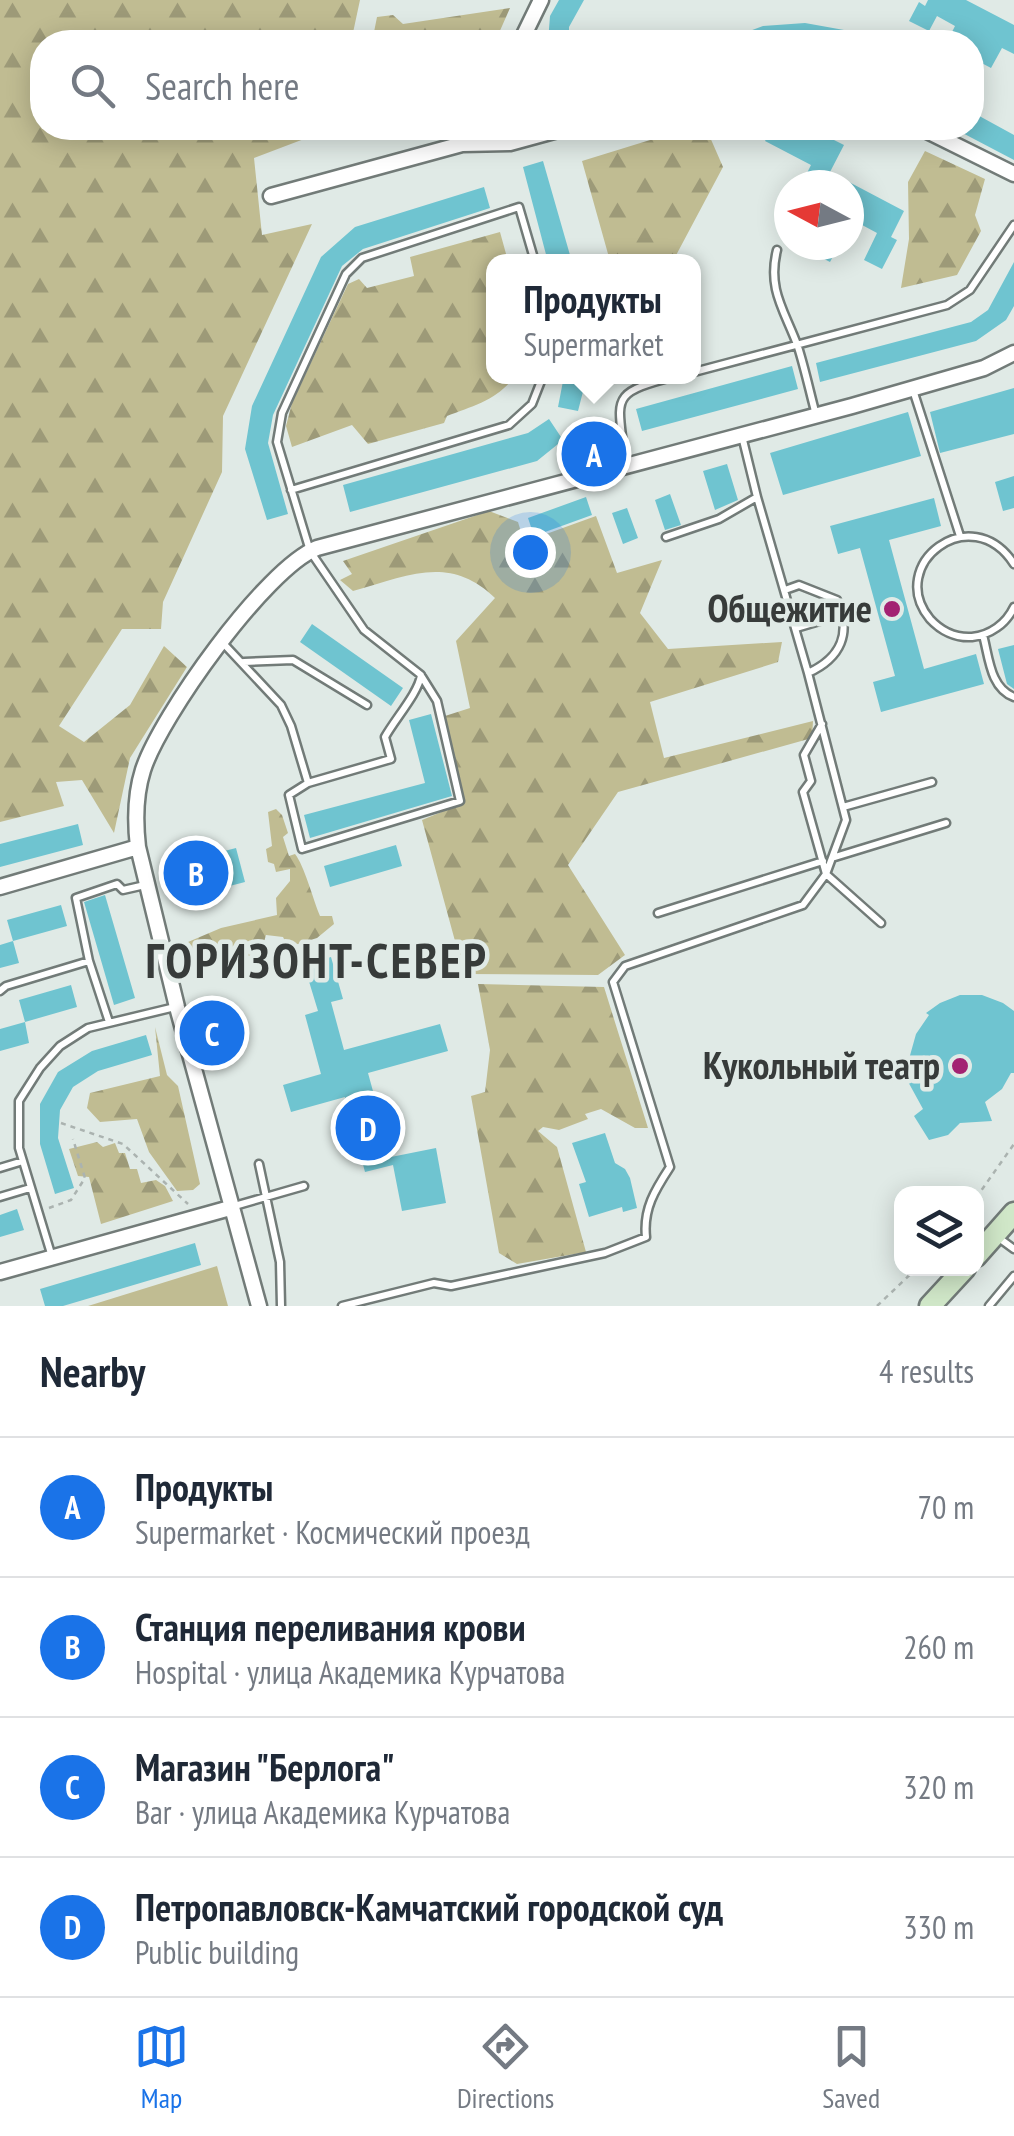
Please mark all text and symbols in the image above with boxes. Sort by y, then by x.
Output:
search box [30,30,984,140]
icon: search [65,58,120,113]
text: Search here [145,61,299,110]
north arrow [774,170,864,260]
popup [486,254,701,384]
text: Продукты [523,274,662,323]
text: Supermarket [523,323,664,365]
pin: A [562,416,626,492]
your location [505,527,556,578]
place label: Общежитие [707,583,872,632]
marker: Общежитие [881,598,903,620]
pin: B [164,836,228,910]
district label: ГОРИЗОНТ-СЕВЕР [146,929,488,991]
pin: C [180,996,244,1070]
place label: Кукольный театр [703,1040,940,1089]
marker: Кукольный театр [949,1055,971,1077]
pin: D [336,1090,400,1166]
map controls [894,1186,984,1276]
button: layers [894,1186,984,1276]
text: Nearby [40,1344,145,1399]
text: 4 results [879,1350,974,1392]
text: Продукты [135,1462,273,1511]
text: A [64,1486,81,1528]
text: 70 m [918,1486,974,1528]
text: Supermarket · Космический проезд [135,1511,530,1553]
text: Станция переливания крови [135,1602,526,1651]
text: B [65,1626,80,1668]
text: 260 m [903,1626,974,1668]
text: Hospital · улица Академика Курчатова [135,1651,565,1693]
text: Магазин "Берлога" [135,1742,395,1791]
text: C [65,1766,80,1808]
text: 320 m [903,1766,974,1808]
text: Bar · улица Академика Курчатова [135,1791,510,1833]
text: Петропавловск-Камчатский городской суд [135,1882,723,1931]
text: D [64,1906,81,1948]
text: 330 m [903,1906,974,1948]
text: Public building [135,1931,299,1973]
tab: Map [134,2019,189,2116]
tab: Directions [457,2019,554,2116]
tab: Saved [822,2019,880,2116]

